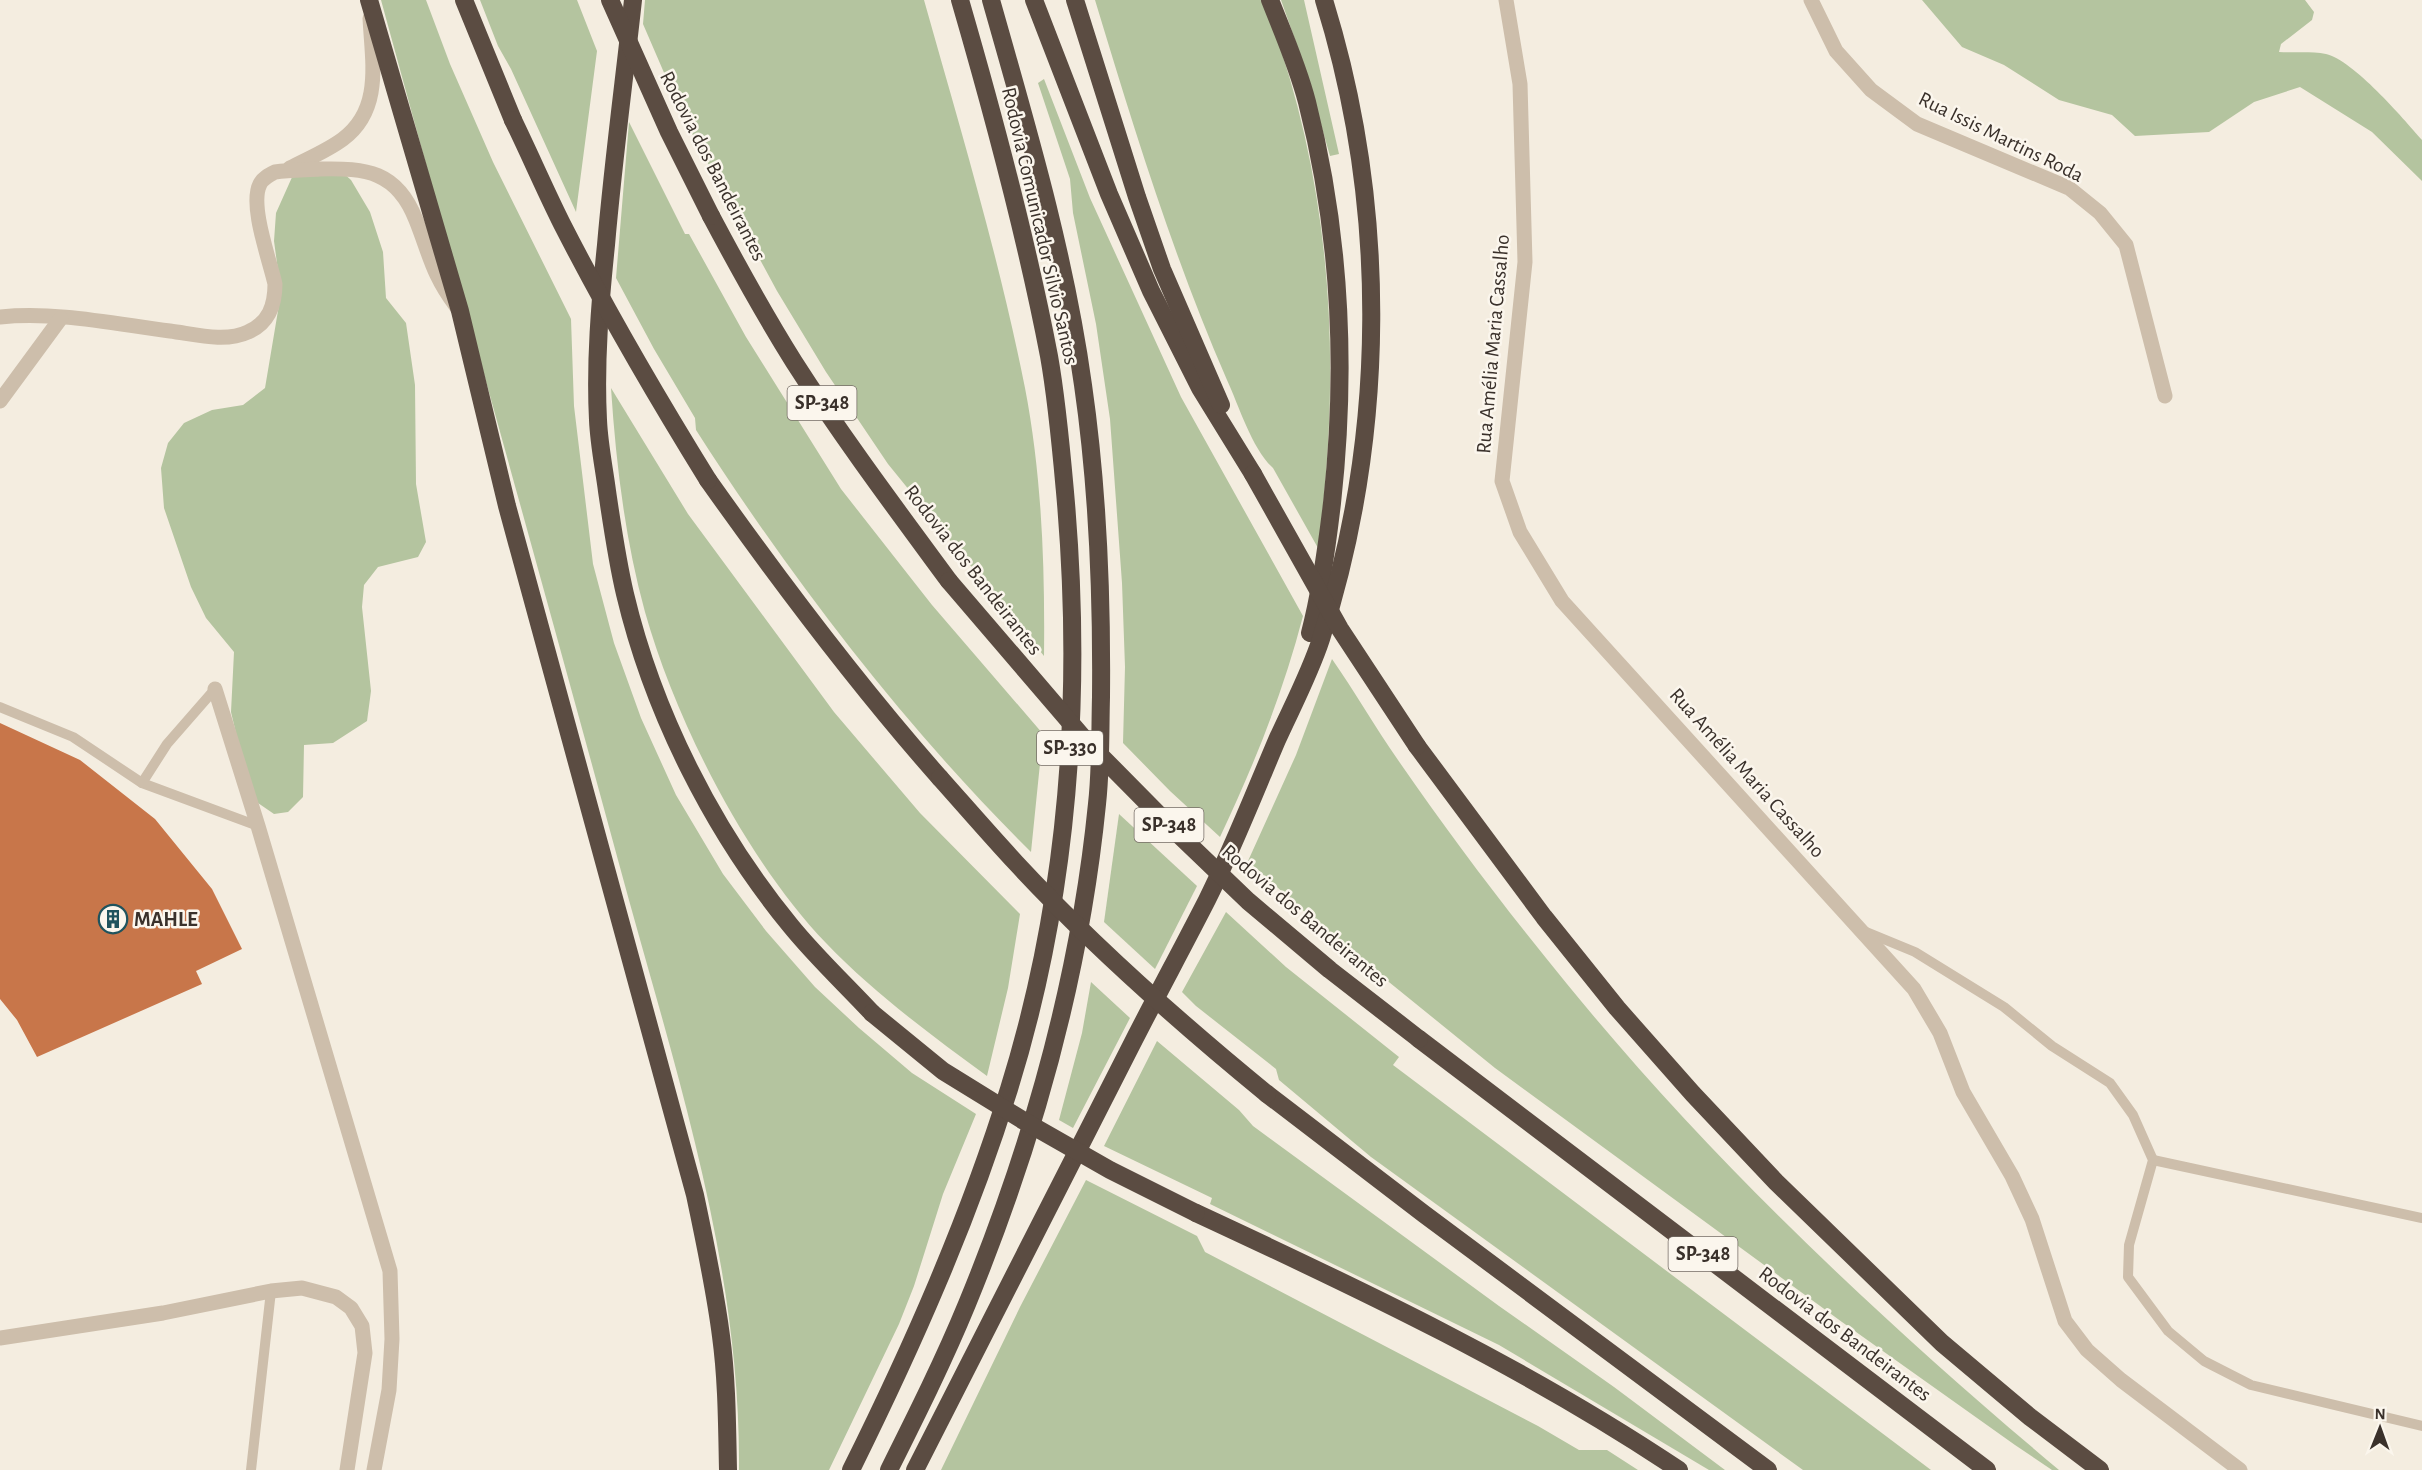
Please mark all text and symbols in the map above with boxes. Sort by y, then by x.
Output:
street label: Rodovia dos Bandeirantes [656,68,770,264]
street label: Rodovia Comunicador Silvio Santos [998,85,1082,367]
street label: Rua Issis Martins Roda [1915,88,2087,186]
street label: Rua Amélia Maria Cassalho [1473,233,1513,455]
road number: SP-348 [788,386,856,420]
street label: Rodovia dos Bandeirantes [900,481,1046,659]
street label: Rua Amélia Maria Cassalho [1666,684,1828,862]
road number: SP-330 [1037,731,1103,765]
road number: SP-348 [1134,808,1204,842]
street label: Rodovia dos Bandeirantes [1218,841,1392,991]
building icon: MAHLE [97,903,129,935]
place label: MAHLE [134,909,198,930]
road number: SP-348 [1668,1237,1738,1271]
street label: Rodovia dos Bandeirantes [1755,1263,1935,1405]
north arrow [2350,1398,2410,1458]
text: N [2375,1406,2386,1422]

